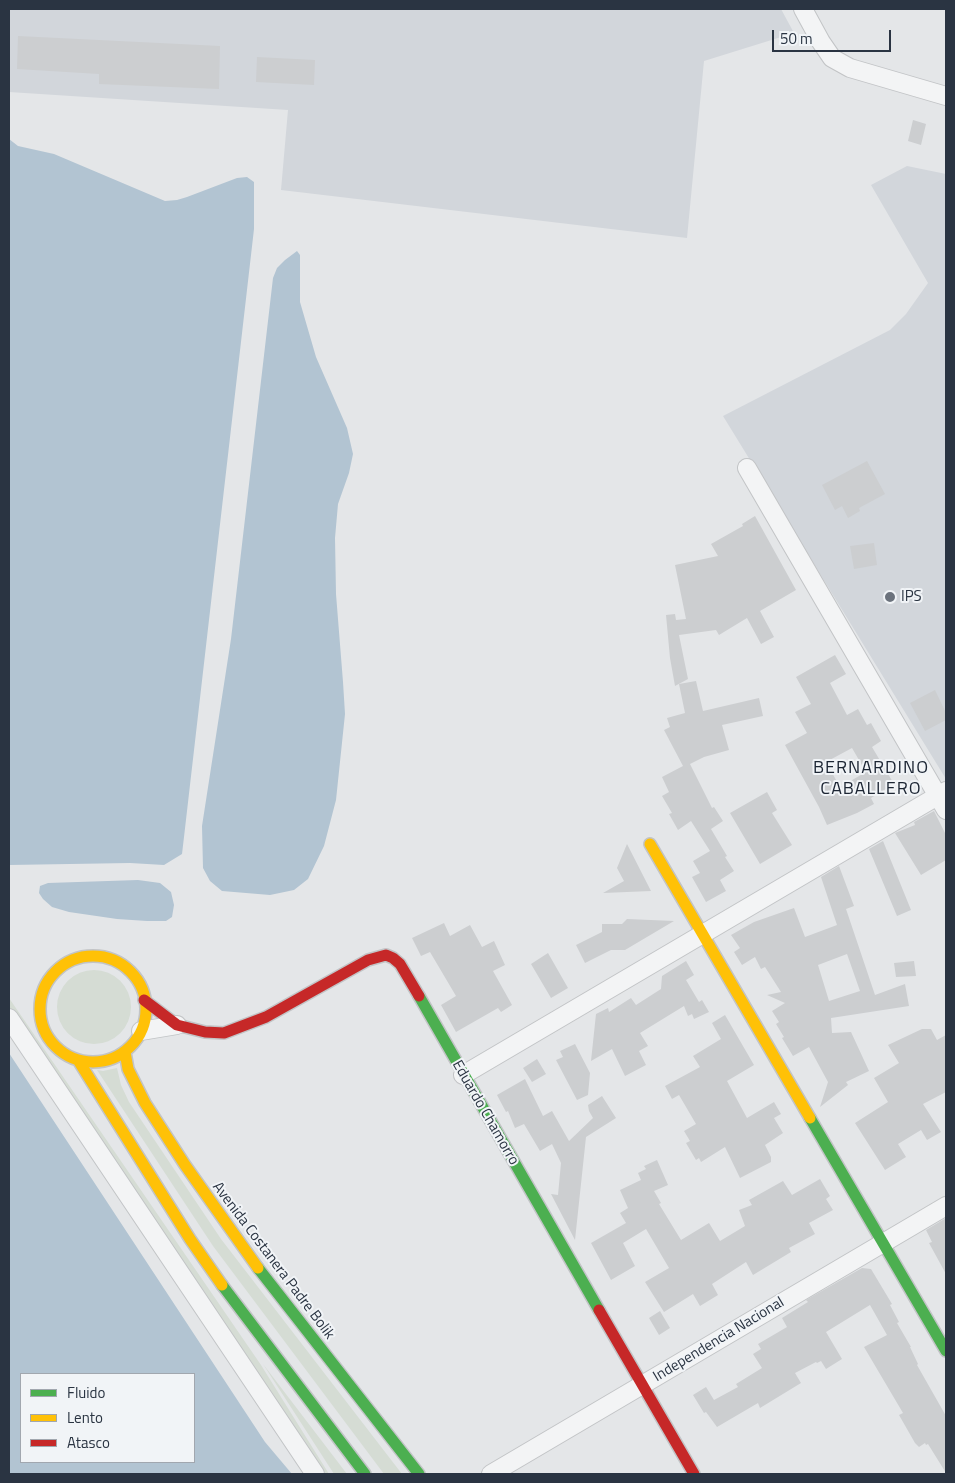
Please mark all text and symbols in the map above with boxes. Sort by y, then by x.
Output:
scale bar [775,20,894,52]
text: 50 m [780,27,813,50]
place label: IPS [901,588,922,606]
marker: IPS [883,590,897,604]
district label: BERNARDINO CABALLERO [812,758,930,801]
street label: Eduardo Chamorro [448,1057,522,1169]
street label: Avenida Costanera Padre Bolik [208,1179,338,1343]
street label: Independencia Nacional [650,1294,788,1386]
legend [20,1373,195,1463]
text: Fluido [67,1381,105,1404]
text: Lento [67,1406,103,1429]
text: Atasco [67,1431,110,1454]

